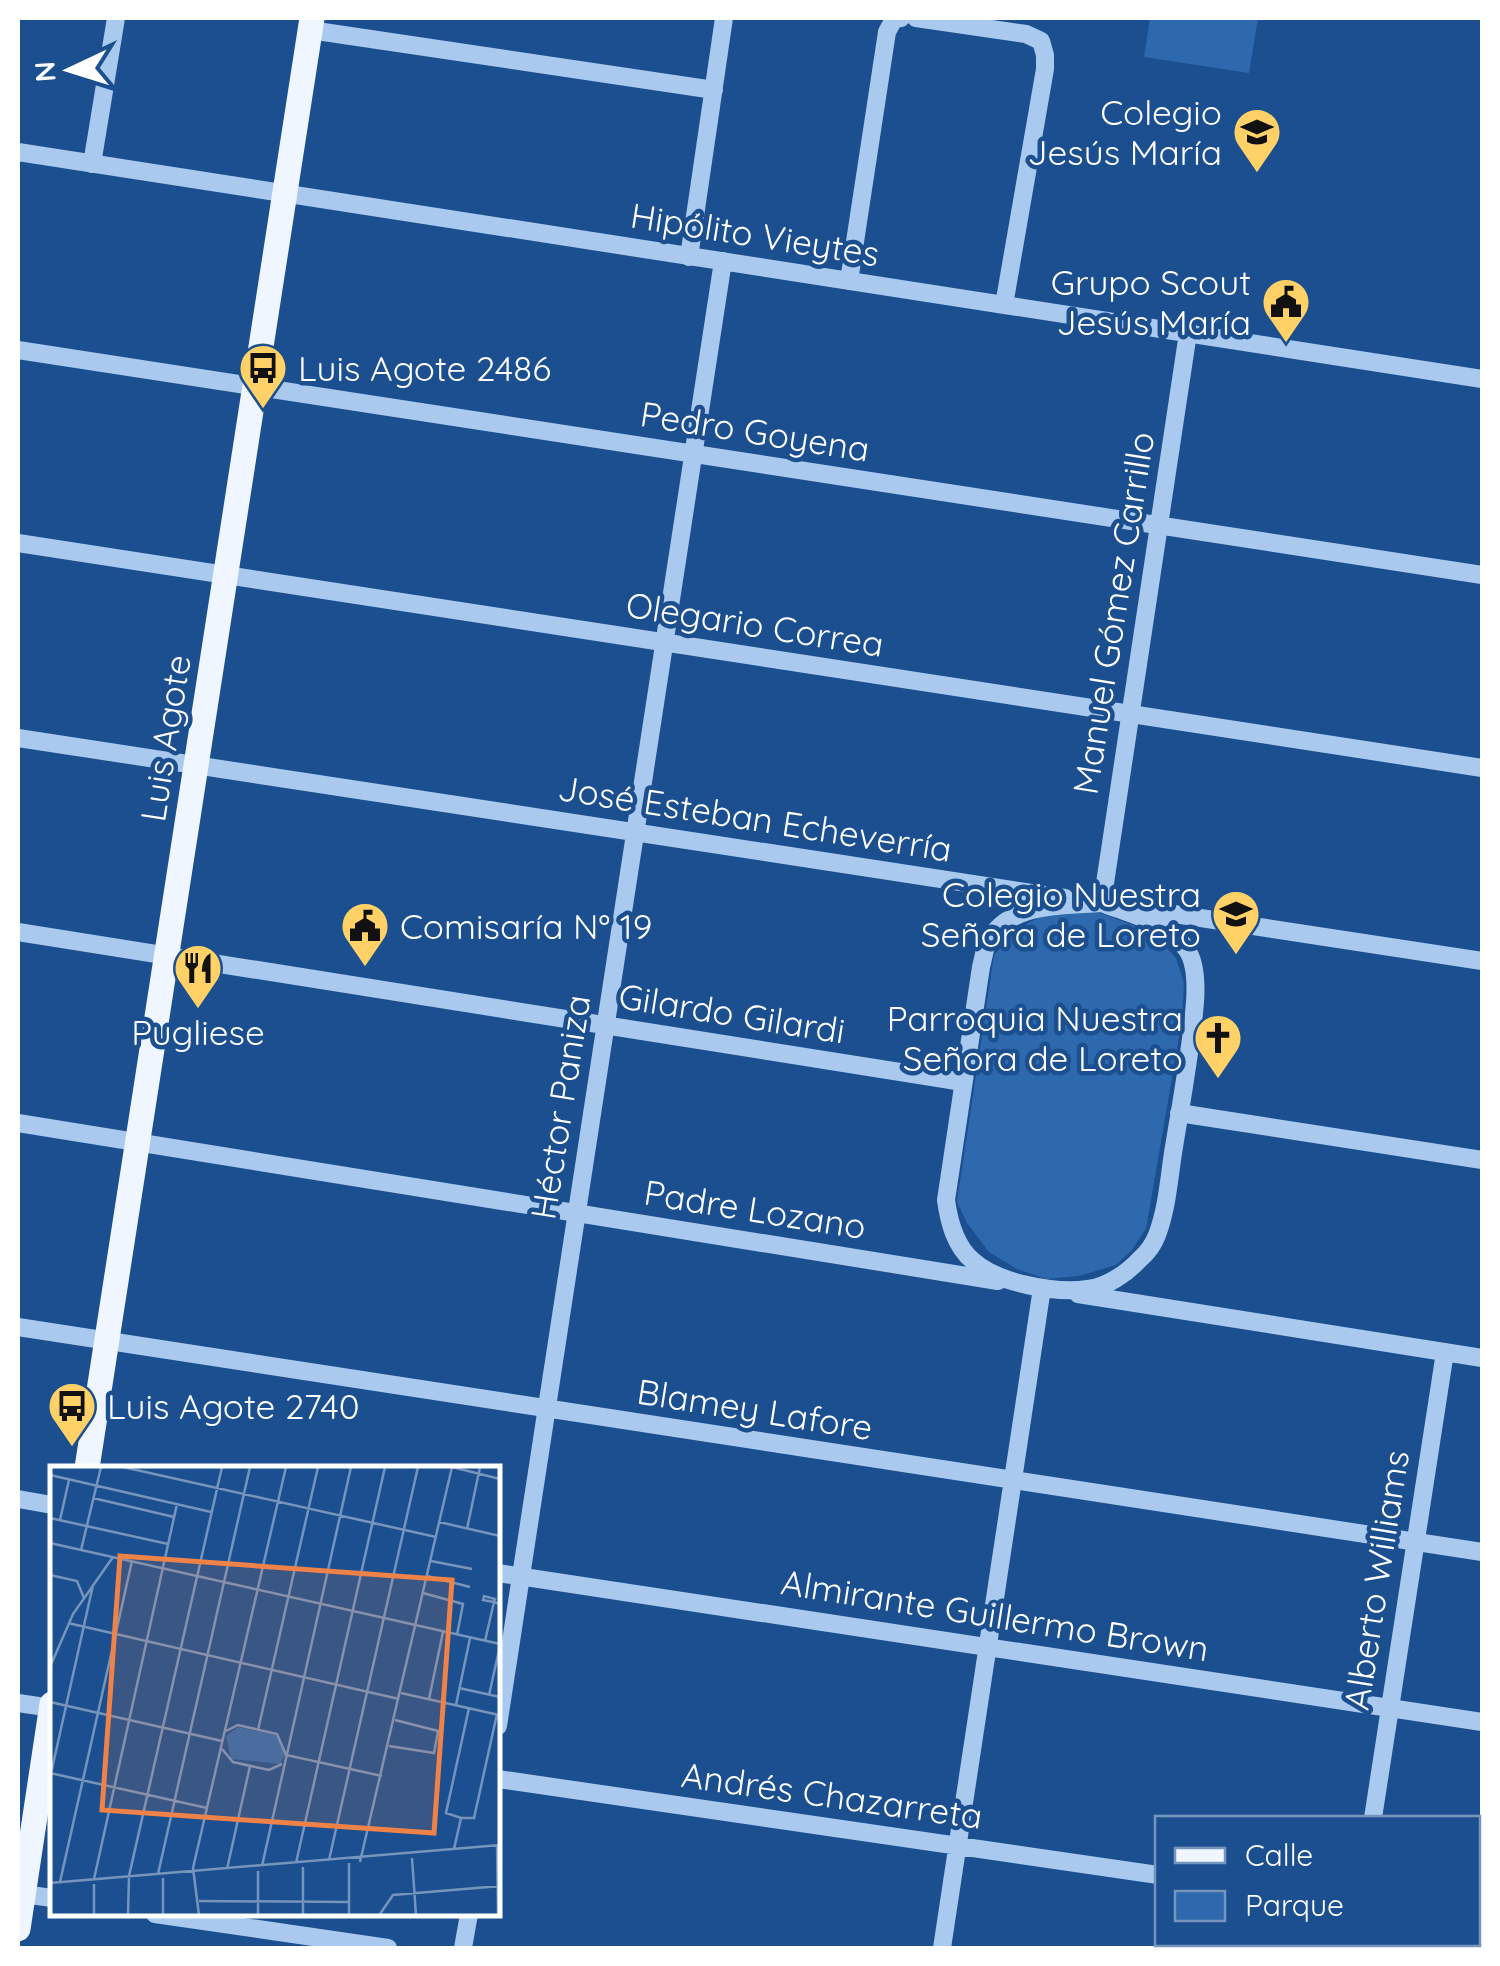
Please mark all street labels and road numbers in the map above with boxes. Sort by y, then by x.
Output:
street label: Hipólito Vieytes [628,193,882,275]
street label: Pedro Goyena [637,391,873,471]
street label: Manuel Gómez Carrillo [1063,429,1163,797]
street label: Olegario Correa [623,582,887,666]
street label: Luis Agote [130,651,200,825]
street label: José Esteban Echeverría [555,765,955,871]
street label: Gilardo Gilardi [616,973,848,1053]
street label: Héctor Paniza [521,992,599,1222]
street label: Padre Lozano [641,1170,869,1248]
street label: Blamey Lafore [634,1369,876,1449]
street label: Alberto Williams [1334,1447,1418,1713]
street label: Almirante Guillermo Brown [778,1559,1212,1671]
street label: Andrés Chazarreta [679,1752,985,1838]

